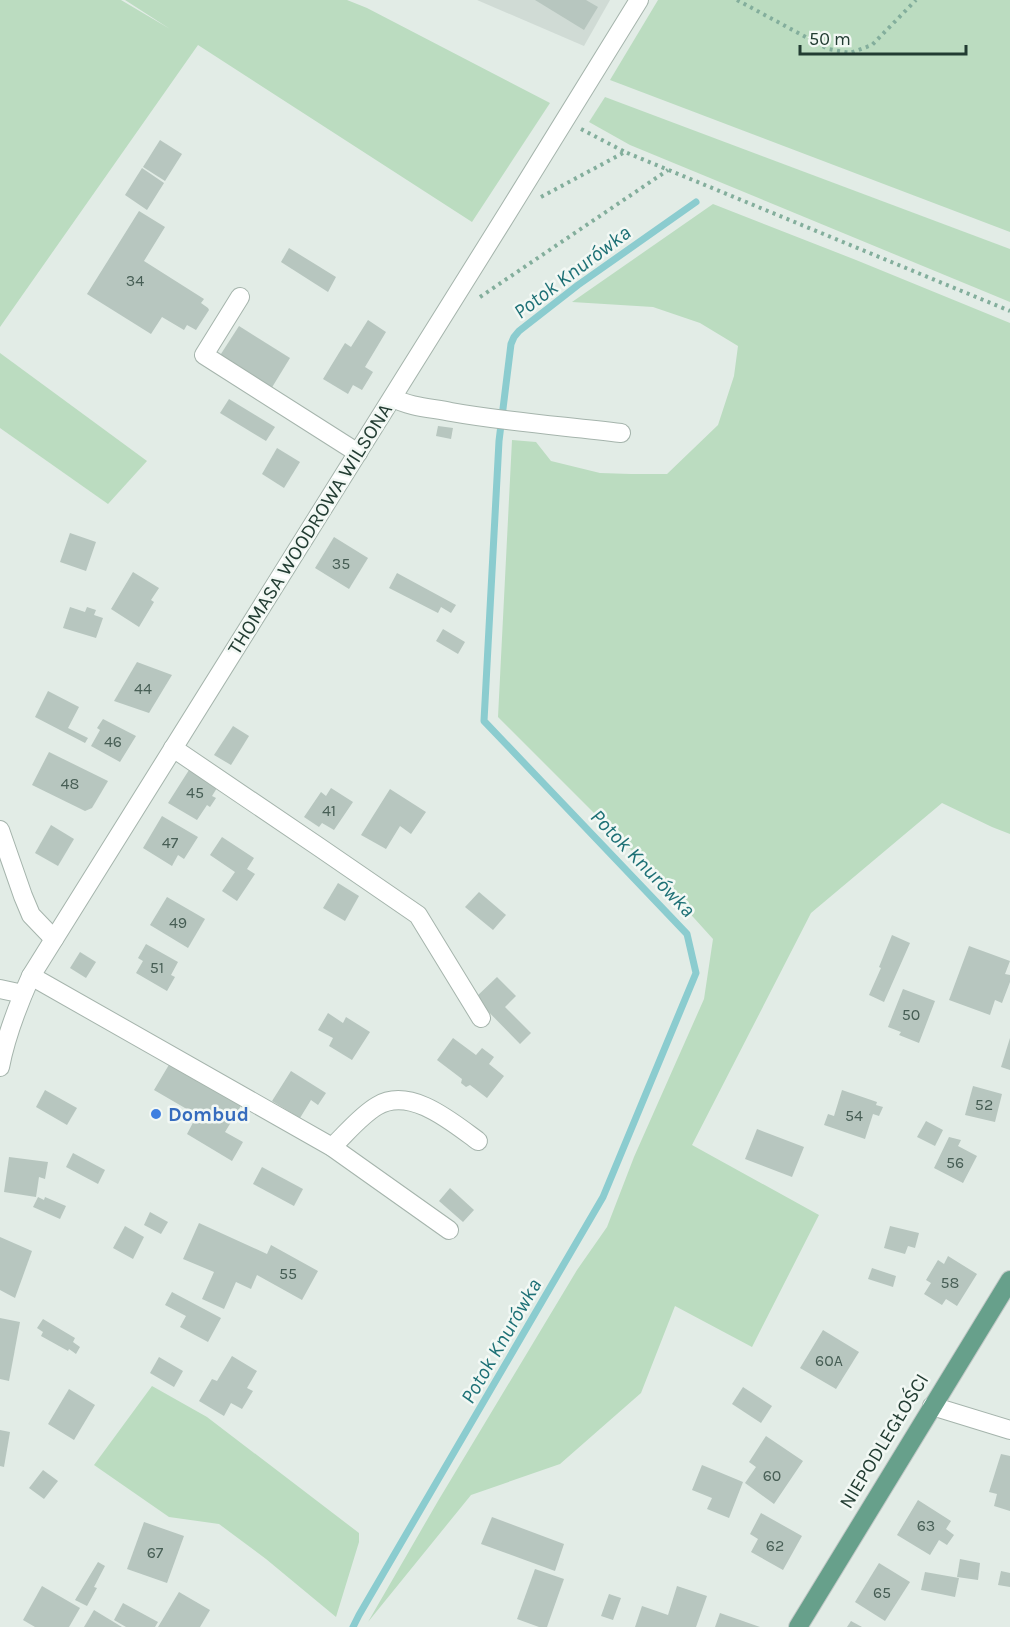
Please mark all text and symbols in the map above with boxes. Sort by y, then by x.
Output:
scale bar [800,18,966,56]
text: 50 m [809,28,851,50]
water label: Potok Knurówka [509,220,635,324]
house number: 34 [126,271,144,290]
street label: THOMASA WOODROWA WILSONA [223,399,397,659]
house number: 35 [332,554,350,573]
house number: 44 [134,679,152,698]
house number: 46 [104,732,122,751]
house number: 48 [61,774,79,793]
house number: 45 [186,783,204,802]
house number: 41 [322,801,336,820]
water label: Potok Knurówka [586,804,700,922]
house number: 47 [162,833,179,852]
house number: 49 [169,913,187,932]
house number: 51 [150,958,164,977]
house number: 50 [902,1005,920,1024]
house number: 52 [975,1095,993,1114]
place label: Dombud [168,1103,249,1126]
house number: 54 [845,1106,863,1125]
marker: Dombud [149,1107,163,1121]
house number: 56 [946,1153,964,1172]
house number: 55 [279,1264,297,1283]
house number: 58 [941,1273,959,1292]
water label: Potok Knurówka [456,1274,546,1408]
house number: 60A [815,1351,843,1370]
street label: NIEPODLEGŁOŚCI [834,1369,933,1513]
house number: 60 [763,1466,781,1485]
house number: 63 [917,1516,935,1535]
house number: 62 [766,1536,784,1555]
house number: 67 [147,1543,164,1562]
house number: 65 [873,1583,891,1602]

